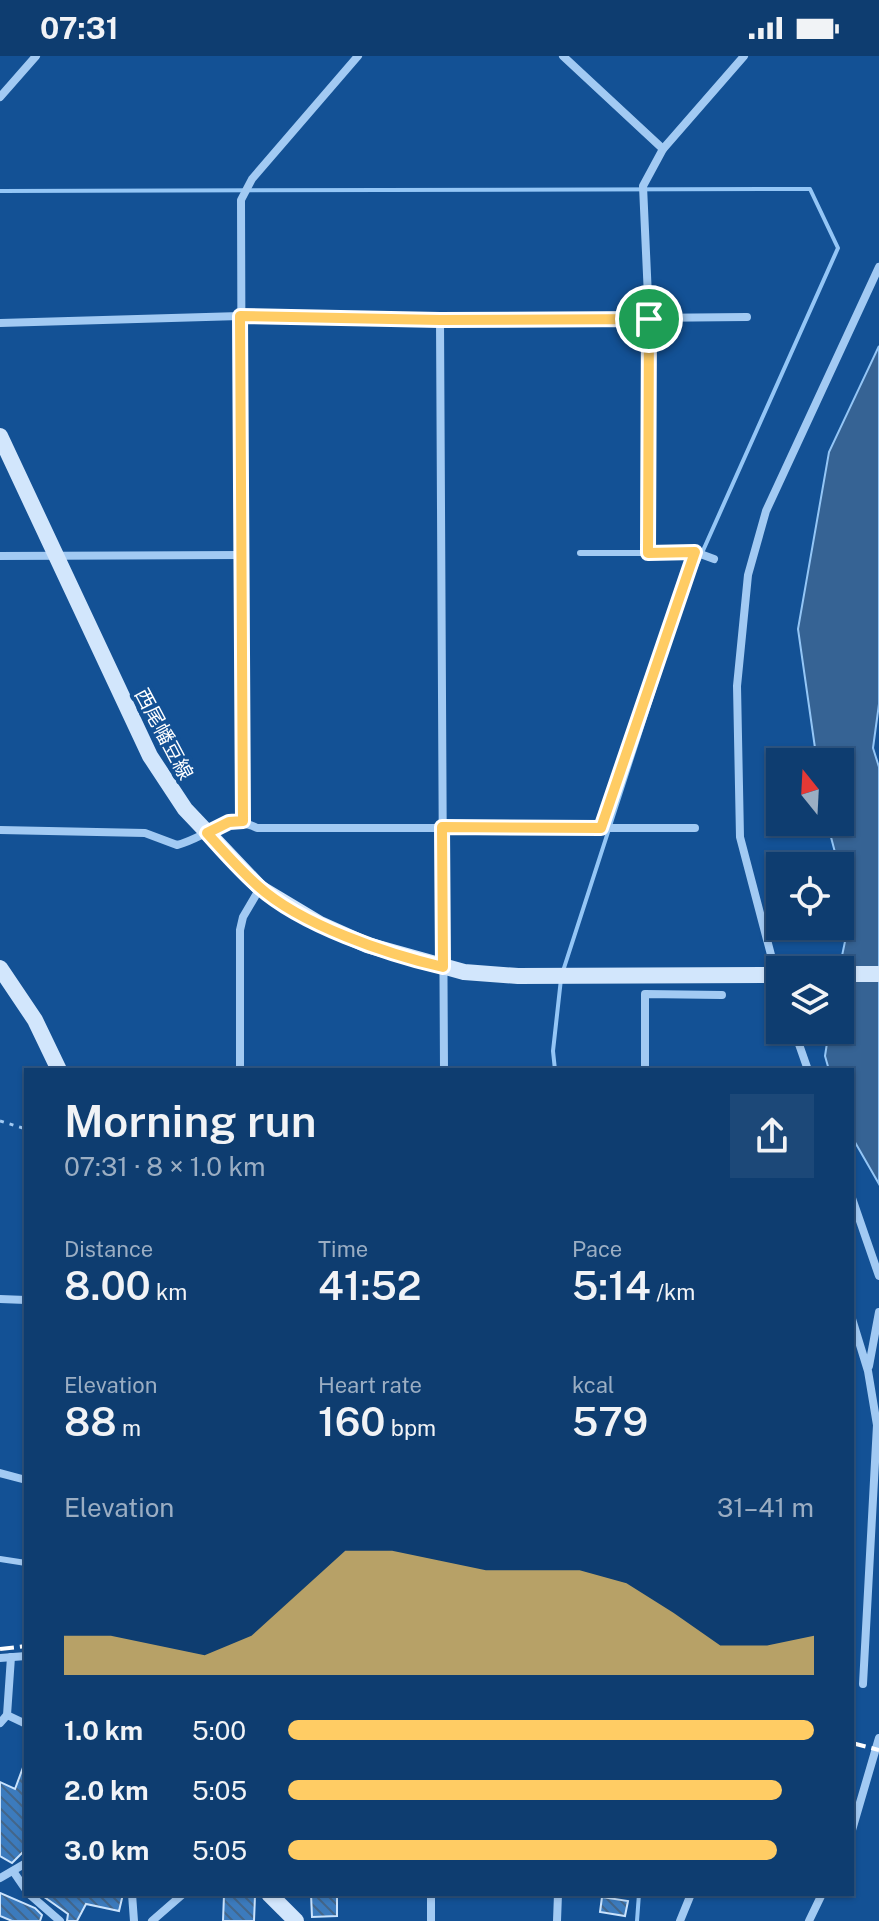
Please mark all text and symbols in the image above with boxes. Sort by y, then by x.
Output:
text: 07:31 [40,10,119,46]
pin [615,285,683,353]
icon: arrive [627,297,671,341]
street label: 西尾幡豆線 [130,684,198,784]
north arrow [766,748,854,836]
map controls [766,748,854,1044]
button: locate [766,852,854,940]
button: layers [766,956,854,1044]
button: share [730,1094,814,1178]
text: Morning run [64,1095,317,1147]
text: 07:31 · 8 × 1.0 km [64,1151,266,1182]
text: Distance [64,1236,153,1262]
text: Time [318,1236,368,1262]
text: Pace [572,1236,622,1262]
text: 8.00 [64,1262,151,1309]
text: 41:52 [318,1262,422,1309]
text: 5:14 [572,1262,651,1309]
text: km [151,1279,187,1305]
text: /km [651,1279,695,1305]
text: Elevation [64,1372,157,1398]
text: Heart rate [318,1372,422,1398]
text: kcal [572,1372,614,1398]
text: 88 [64,1398,117,1445]
text: 160 [318,1398,385,1445]
text: 579 [572,1398,648,1445]
text: m [117,1415,141,1441]
text: bpm [385,1415,436,1441]
text: Elevation [64,1492,174,1523]
text: 31–41 m [717,1492,814,1523]
text: 1.0 km [64,1715,143,1746]
text: 5:00 [192,1715,246,1746]
text: 2.0 km [64,1775,149,1806]
text: 5:05 [192,1775,247,1806]
text: 3.0 km [64,1835,149,1866]
text: 5:05 [192,1835,247,1866]

